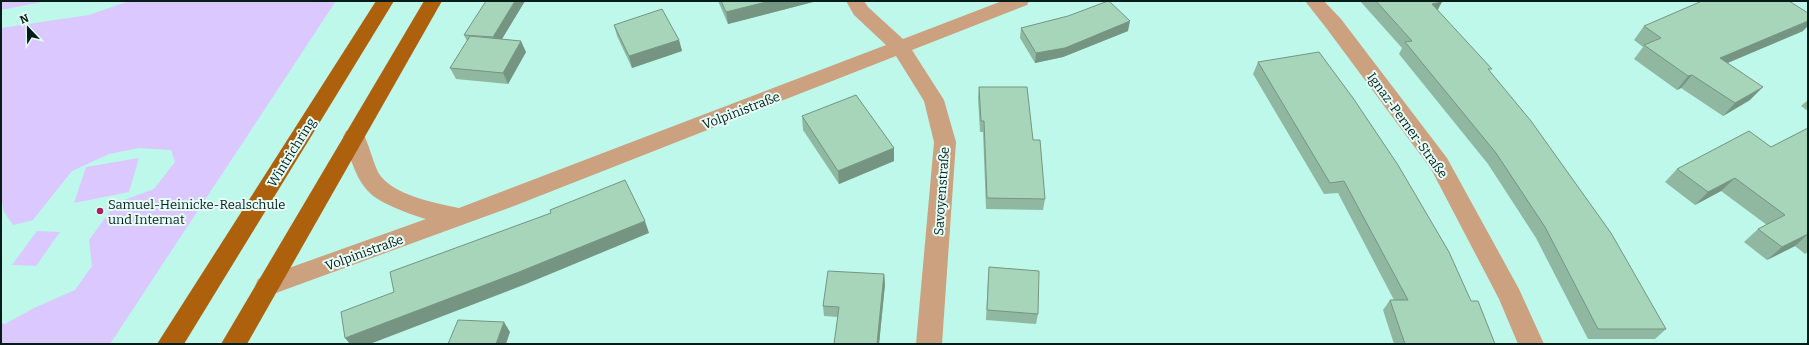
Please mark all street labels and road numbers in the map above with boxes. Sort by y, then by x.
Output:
street label: Ignaz-Perner-Straße [1364,70,1451,181]
street label: Volpinistraße [700,89,782,132]
street label: Wintrichring [264,115,319,190]
street label: Savoyenstraße [931,146,952,236]
street label: Volpinistraße [323,231,405,274]

